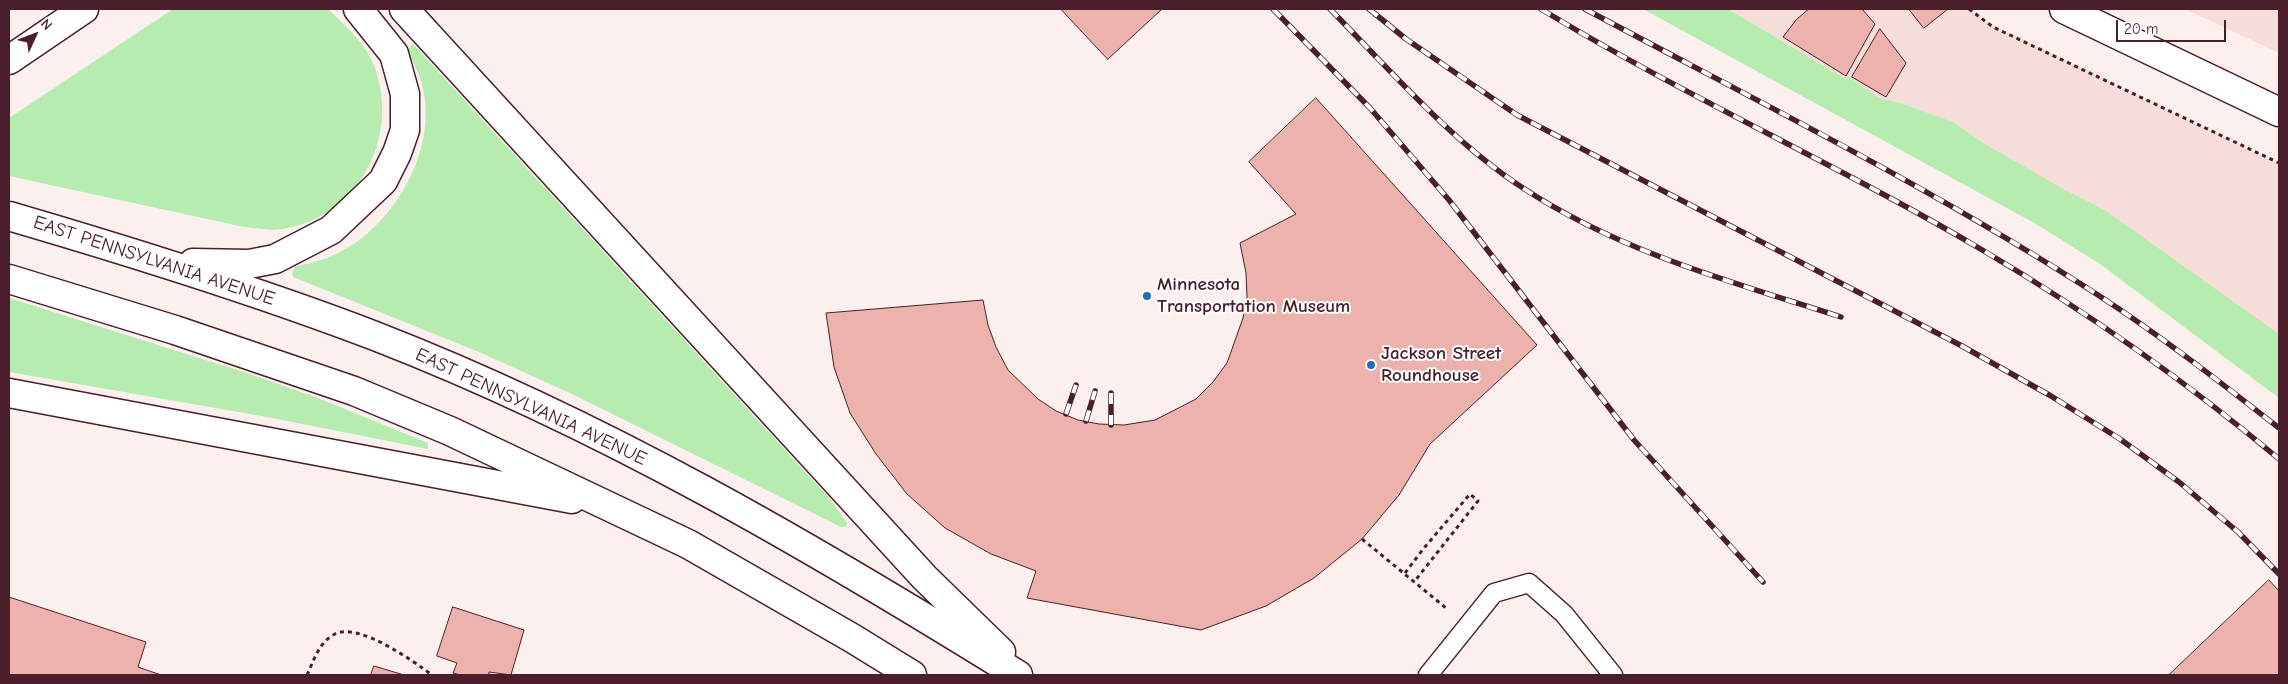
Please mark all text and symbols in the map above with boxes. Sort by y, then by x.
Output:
north arrow [10,10,60,60]
scale bar [2118,10,2228,42]
text: N [37,15,56,34]
text: 20 m [2124,20,2158,38]
street label: EAST PENNSYLVANIA AVENUE [30,211,278,311]
place label: Minnesota Transportation Museum [1157,274,1350,318]
marker: Minnesota Transportation Museum [1141,290,1153,302]
street label: EAST PENNSYLVANIA AVENUE [412,343,650,471]
place label: Jackson Street Roundhouse [1381,343,1501,387]
marker: Jackson Street Roundhouse [1365,359,1377,371]

